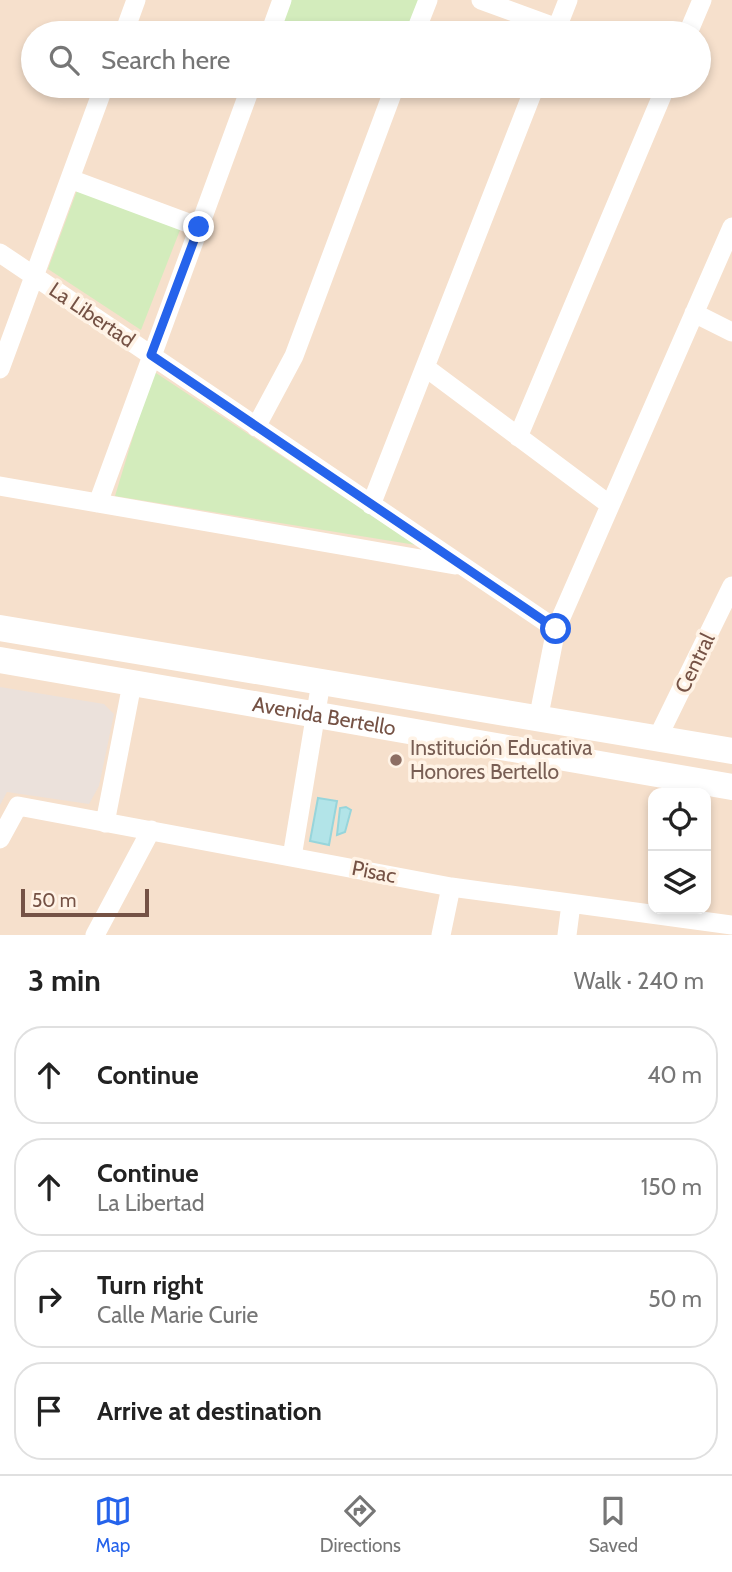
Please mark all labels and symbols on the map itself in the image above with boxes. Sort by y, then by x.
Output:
route end [183,211,214,242]
street label: La Libertad [45,277,140,352]
route start [540,613,571,644]
street label: Central [669,629,720,697]
street label: Avenida Bertello [251,691,398,740]
place label: Institución Educativa Honores Bertello [410,735,592,784]
marker: Institución Educativa Honores Bertello [388,752,404,768]
street label: Pisac [350,855,398,888]
scale bar [21,886,149,918]

